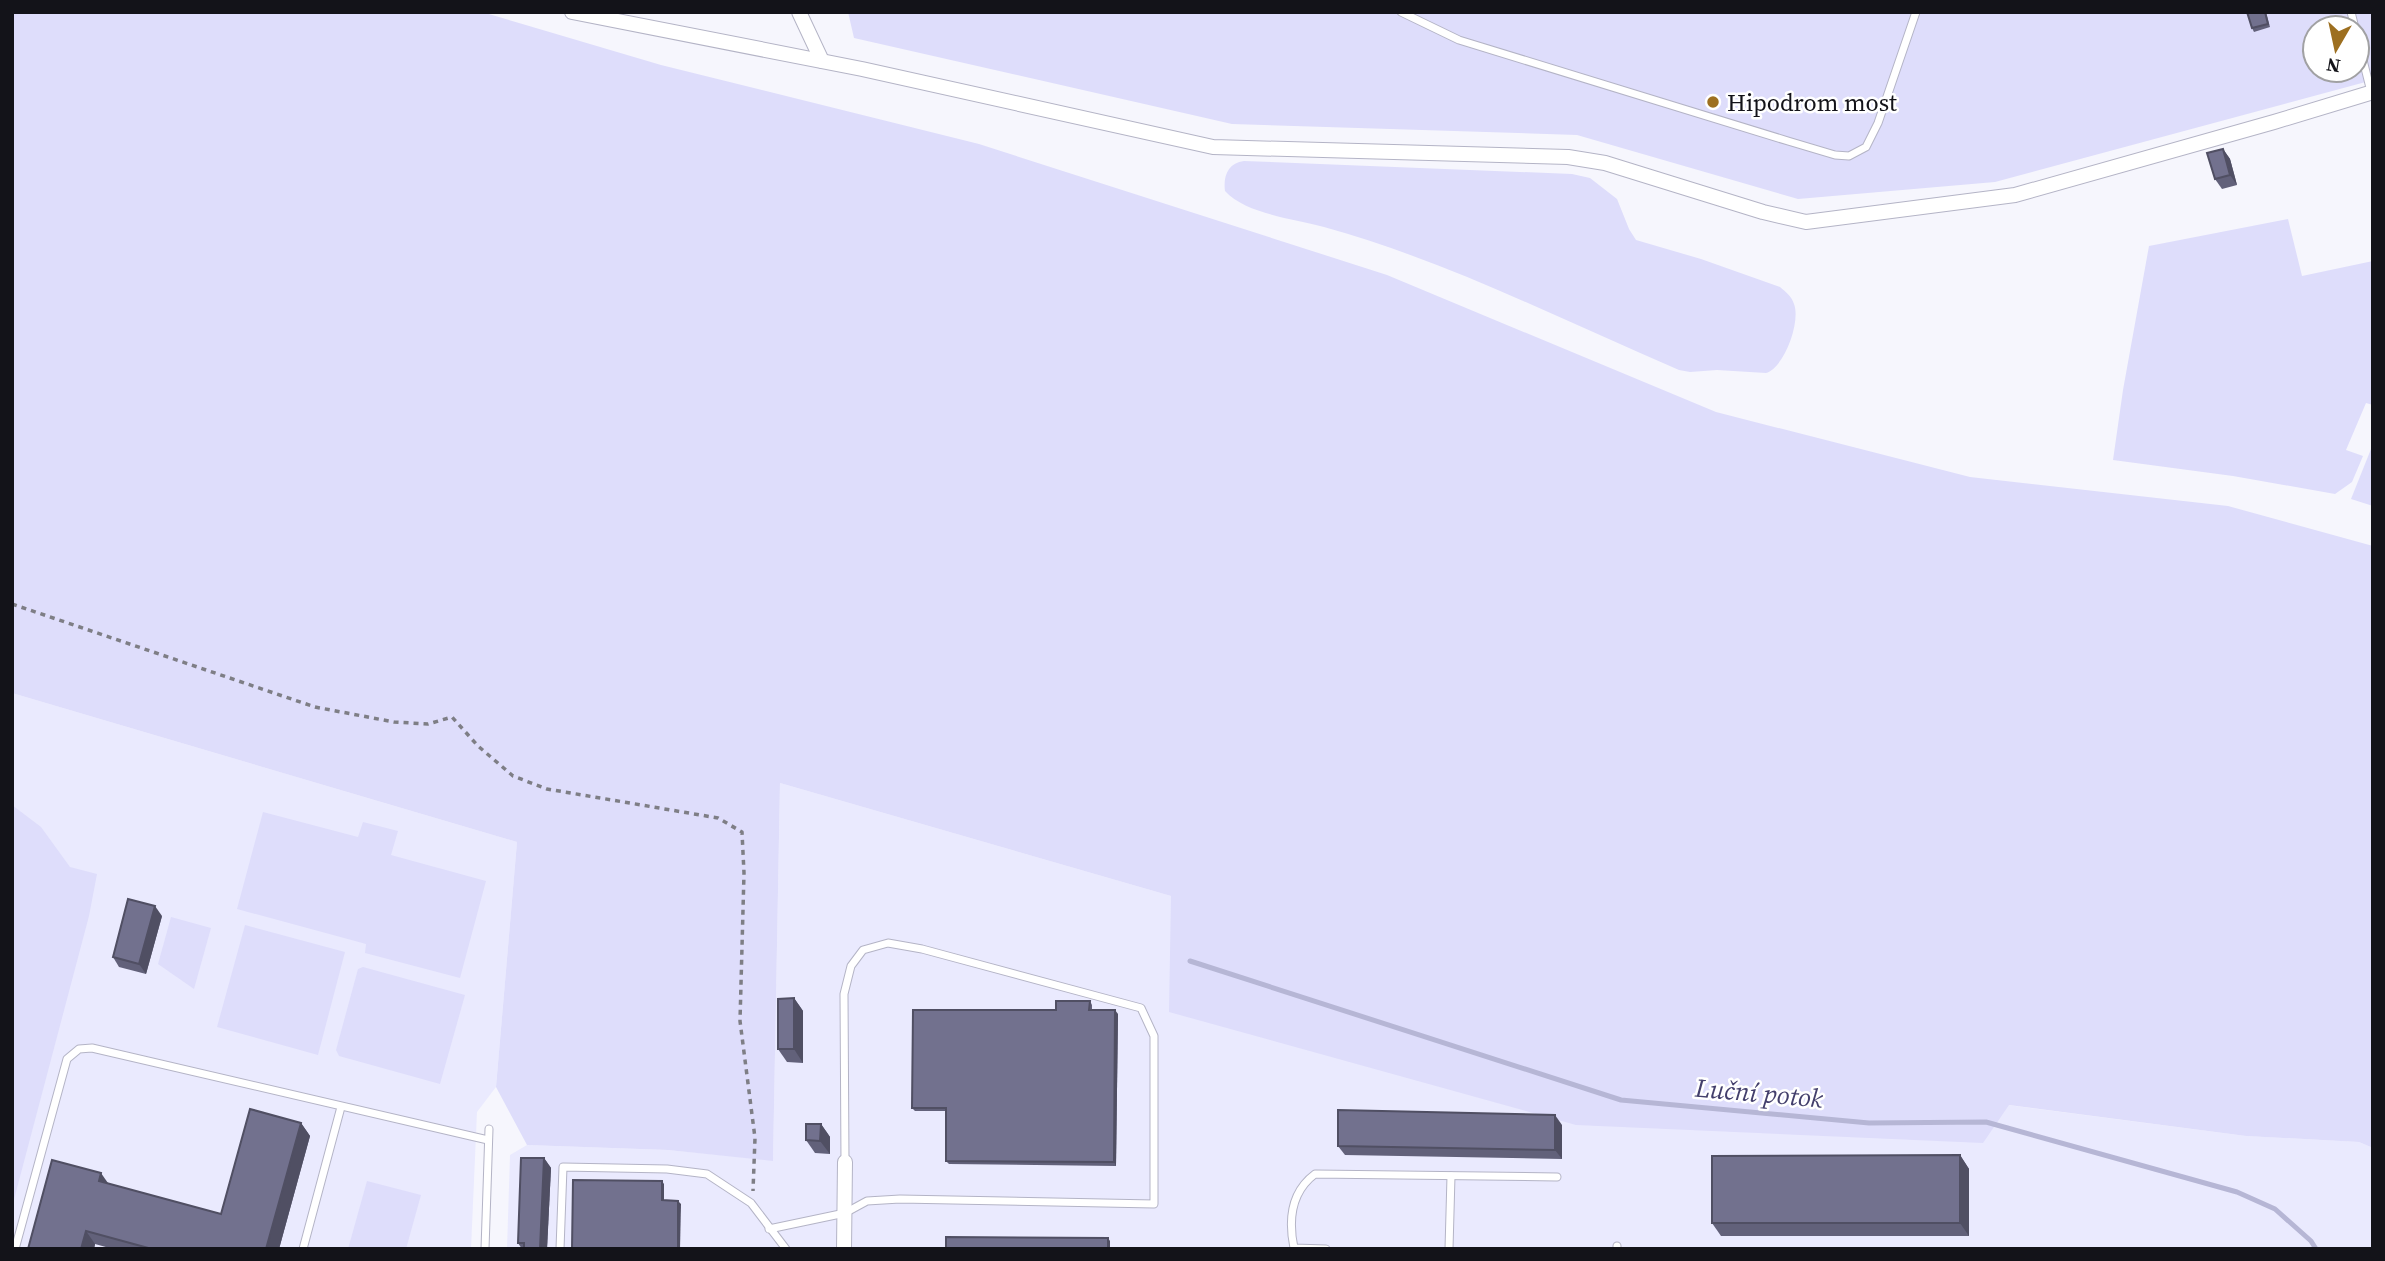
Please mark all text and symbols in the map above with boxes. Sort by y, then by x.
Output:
north arrow [2301,14,2371,84]
text: N [2324,52,2342,80]
place label: Hipodrom most [1727,86,1897,119]
marker: Hipodrom most [1705,94,1721,110]
water label: Luční potok [1693,1069,1825,1117]

